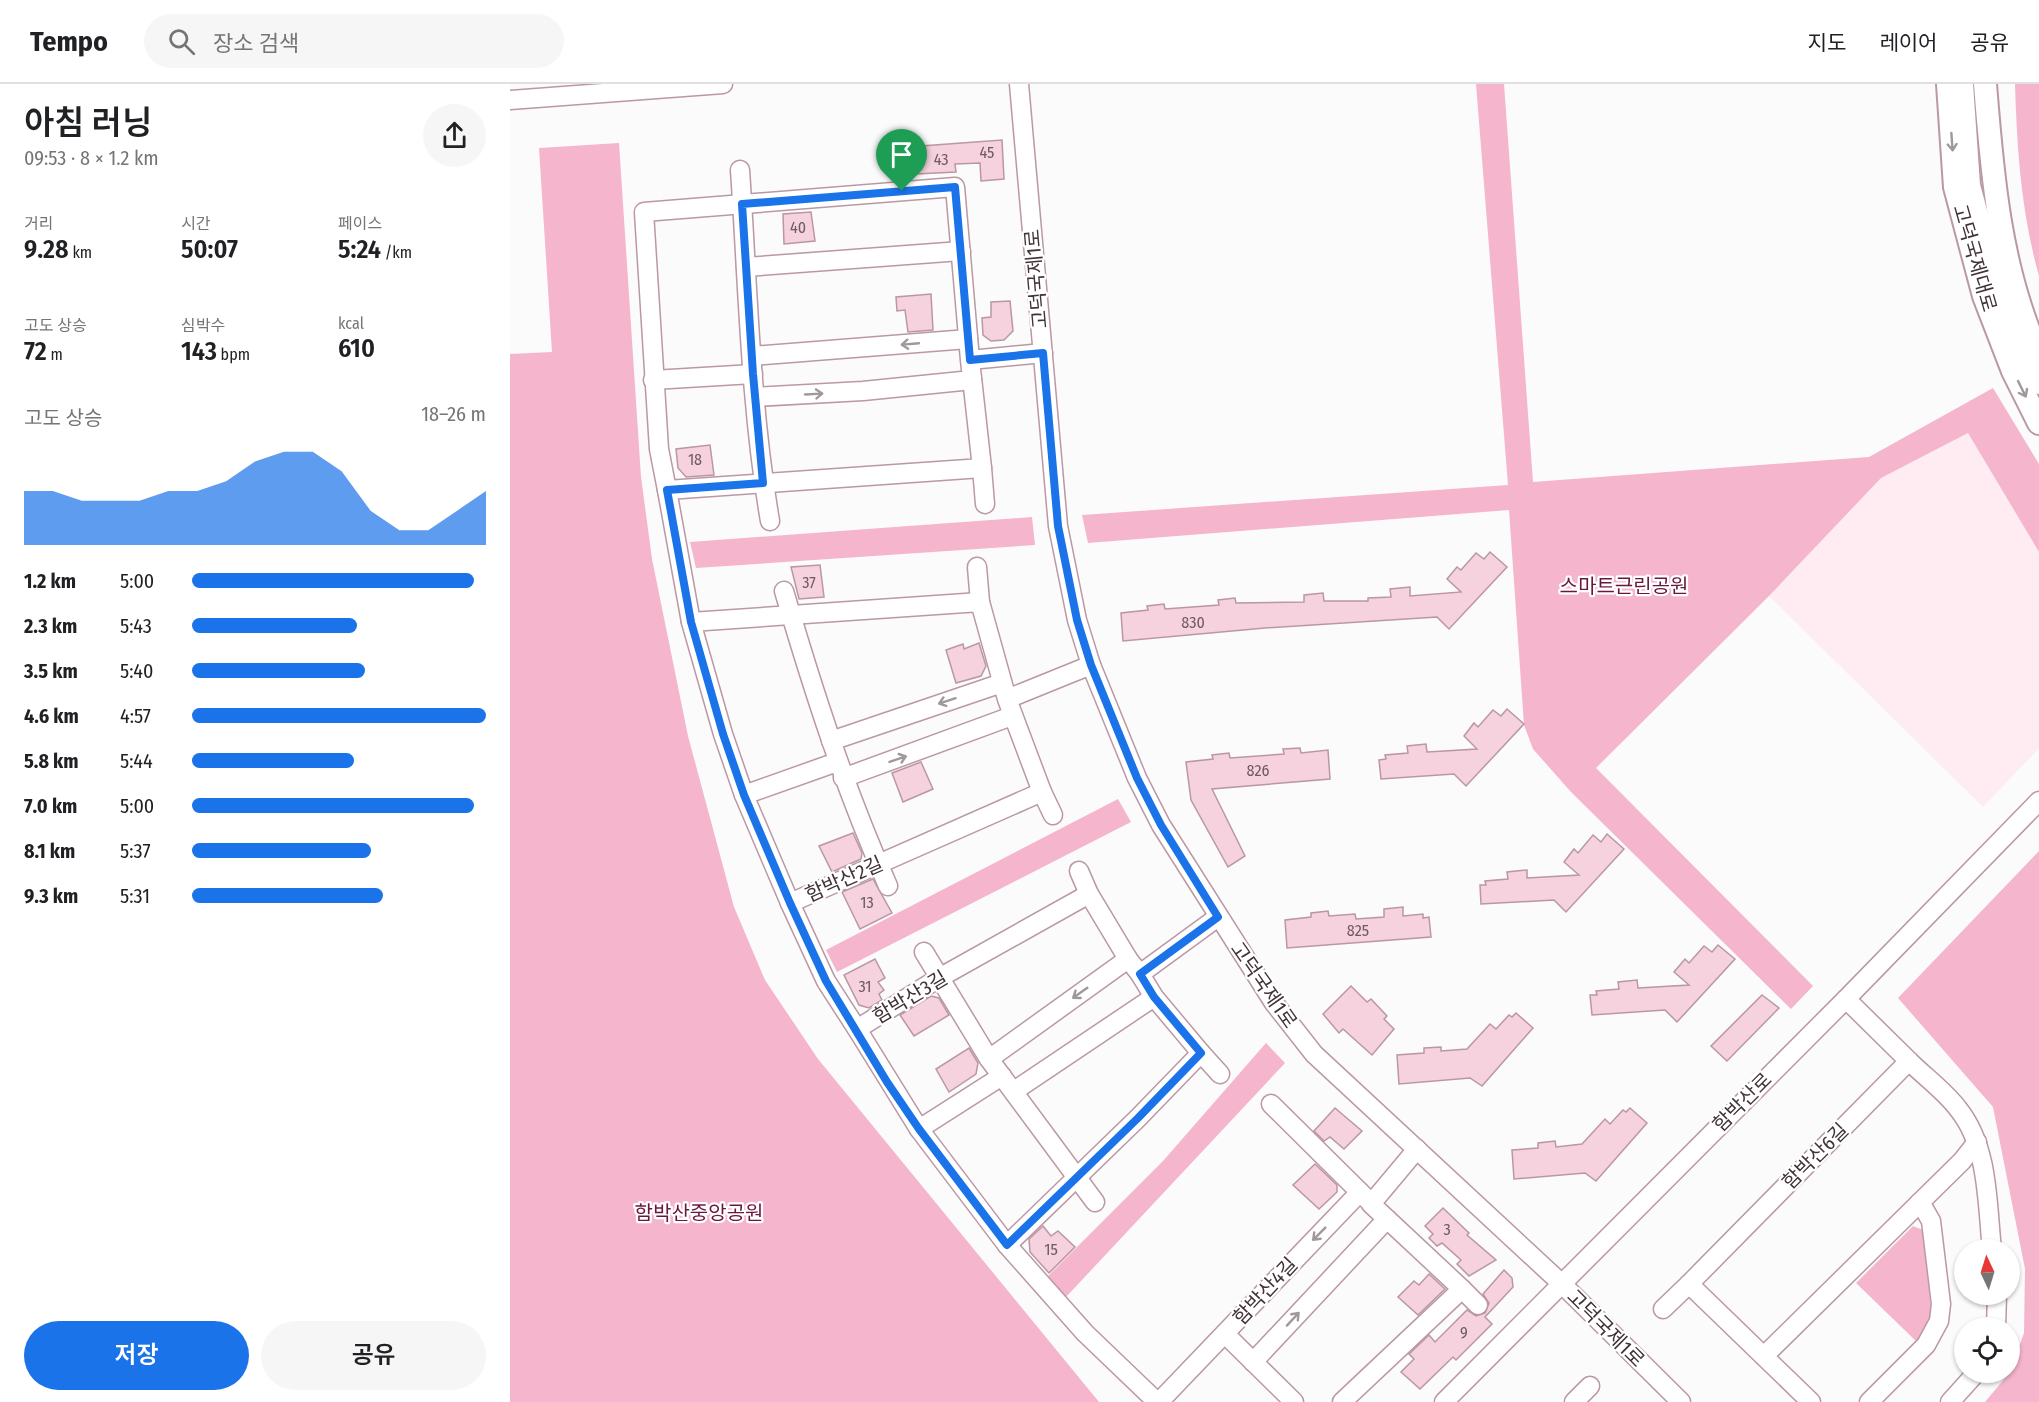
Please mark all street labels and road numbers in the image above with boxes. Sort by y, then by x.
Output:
street label: 고덕국제대로 [1948,202,2002,314]
street label: 고덕국제1로 [1020,228,1052,330]
street label: 함박산2길 [801,851,887,907]
street label: 고덕국제1로 [1226,937,1302,1033]
street label: 함박산3길 [868,965,952,1029]
street label: 함박산로 [1707,1067,1777,1137]
street label: 함박산6길 [1777,1118,1853,1194]
street label: 함박산4길 [1228,1252,1302,1330]
street label: 고덕국제1로 [1562,1284,1650,1372]

